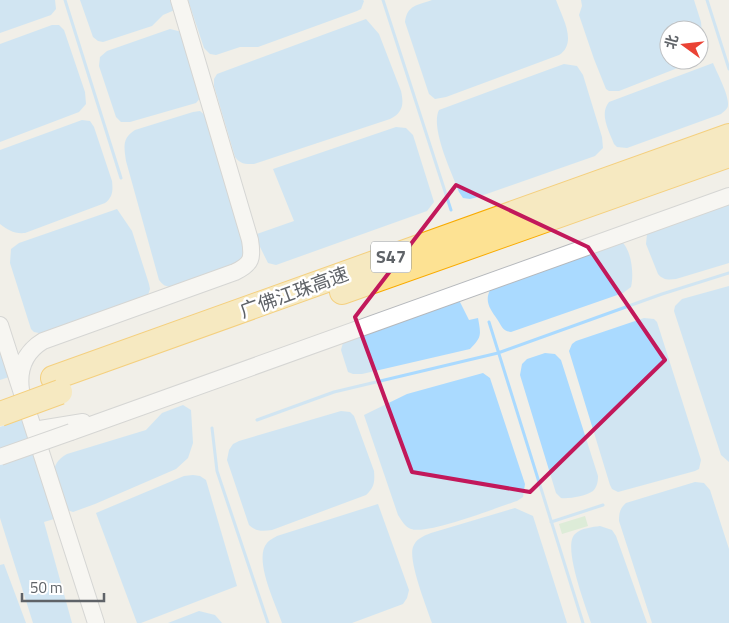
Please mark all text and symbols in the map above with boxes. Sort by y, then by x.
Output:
north arrow [659,20,709,70]
text: 北 [659,32,683,51]
road number: S47 [371,242,411,272]
street label: 广佛江珠高速 [235,258,352,325]
scale bar [22,570,105,602]
text: 50 m [30,576,63,599]

